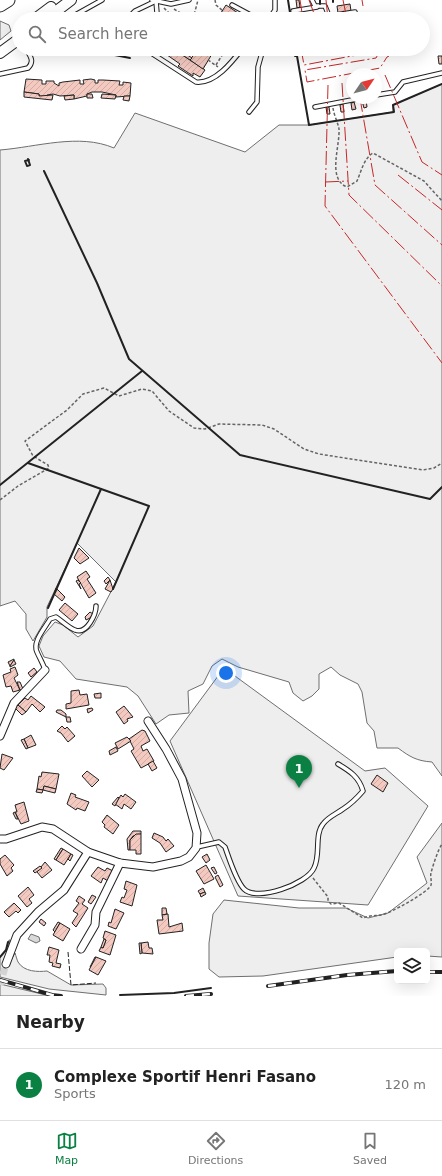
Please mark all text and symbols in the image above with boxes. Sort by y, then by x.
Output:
search box [12,12,430,56]
icon: search [26,23,48,45]
text: Search here [58,25,148,43]
north arrow [346,68,382,104]
your location [216,663,236,683]
pin: 1 [286,755,312,788]
map controls [394,948,430,984]
button: layers [394,948,430,984]
text: Nearby [16,1012,85,1032]
text: Complexe Sportif Henri Fasano [54,1068,316,1086]
text: 1 [24,1077,34,1092]
text: 120 m [384,1077,426,1092]
text: Sports [54,1086,96,1101]
tab: Map [55,1130,78,1167]
tab: Directions [188,1130,243,1167]
tab: Saved [353,1130,387,1167]

